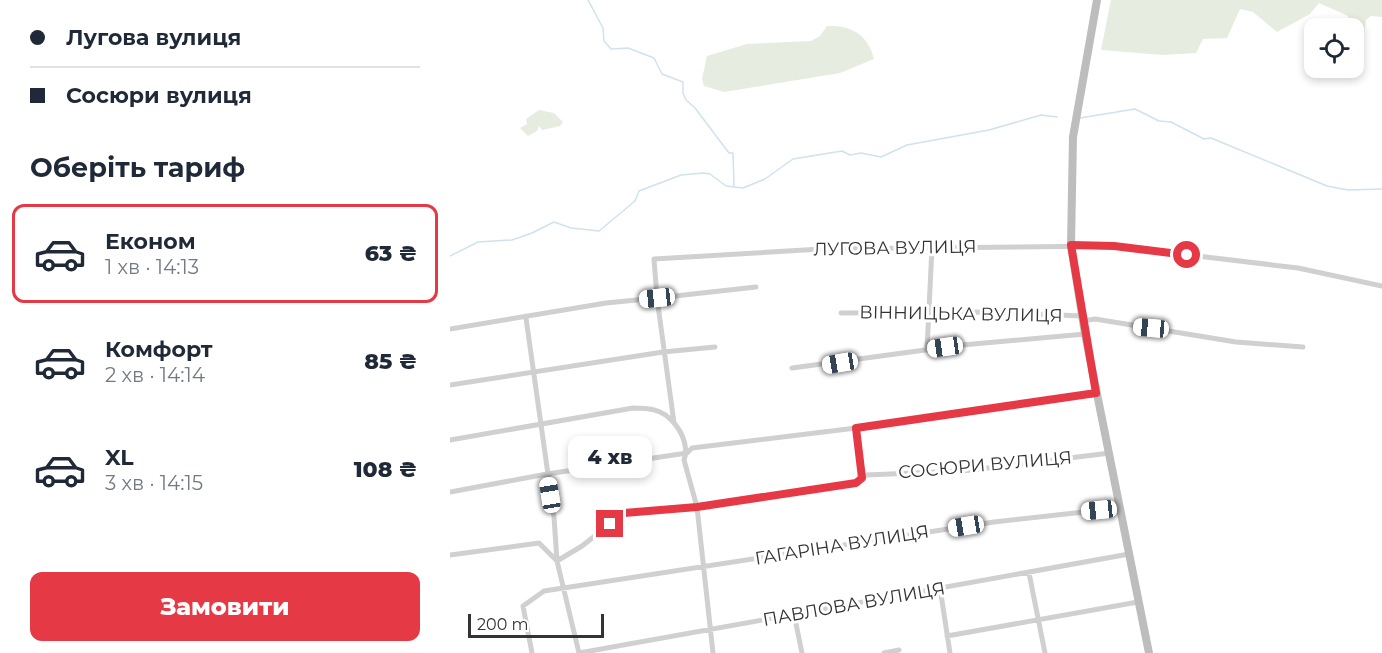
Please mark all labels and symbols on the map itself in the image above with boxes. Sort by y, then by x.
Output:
street label: ЛУГОВА ВУЛИЦЯ [813,236,977,260]
route start [1173,241,1200,268]
car [638,287,676,309]
street label: ВІННИЦЬКА ВУЛИЦЯ [859,301,1063,327]
car [1132,317,1170,339]
car [926,336,964,358]
car [821,351,859,375]
callout: 4 хв [568,437,652,479]
street label: СОСЮРИ ВУЛИЦЯ [897,446,1073,484]
car [538,476,562,514]
car [1080,499,1118,521]
route end [596,510,623,537]
car [947,514,985,538]
street label: ГАГАРІНА ВУЛИЦЯ [753,520,931,570]
street label: ПАВЛОВА ВУЛИЦЯ [761,577,947,631]
scale bar [468,611,604,638]

